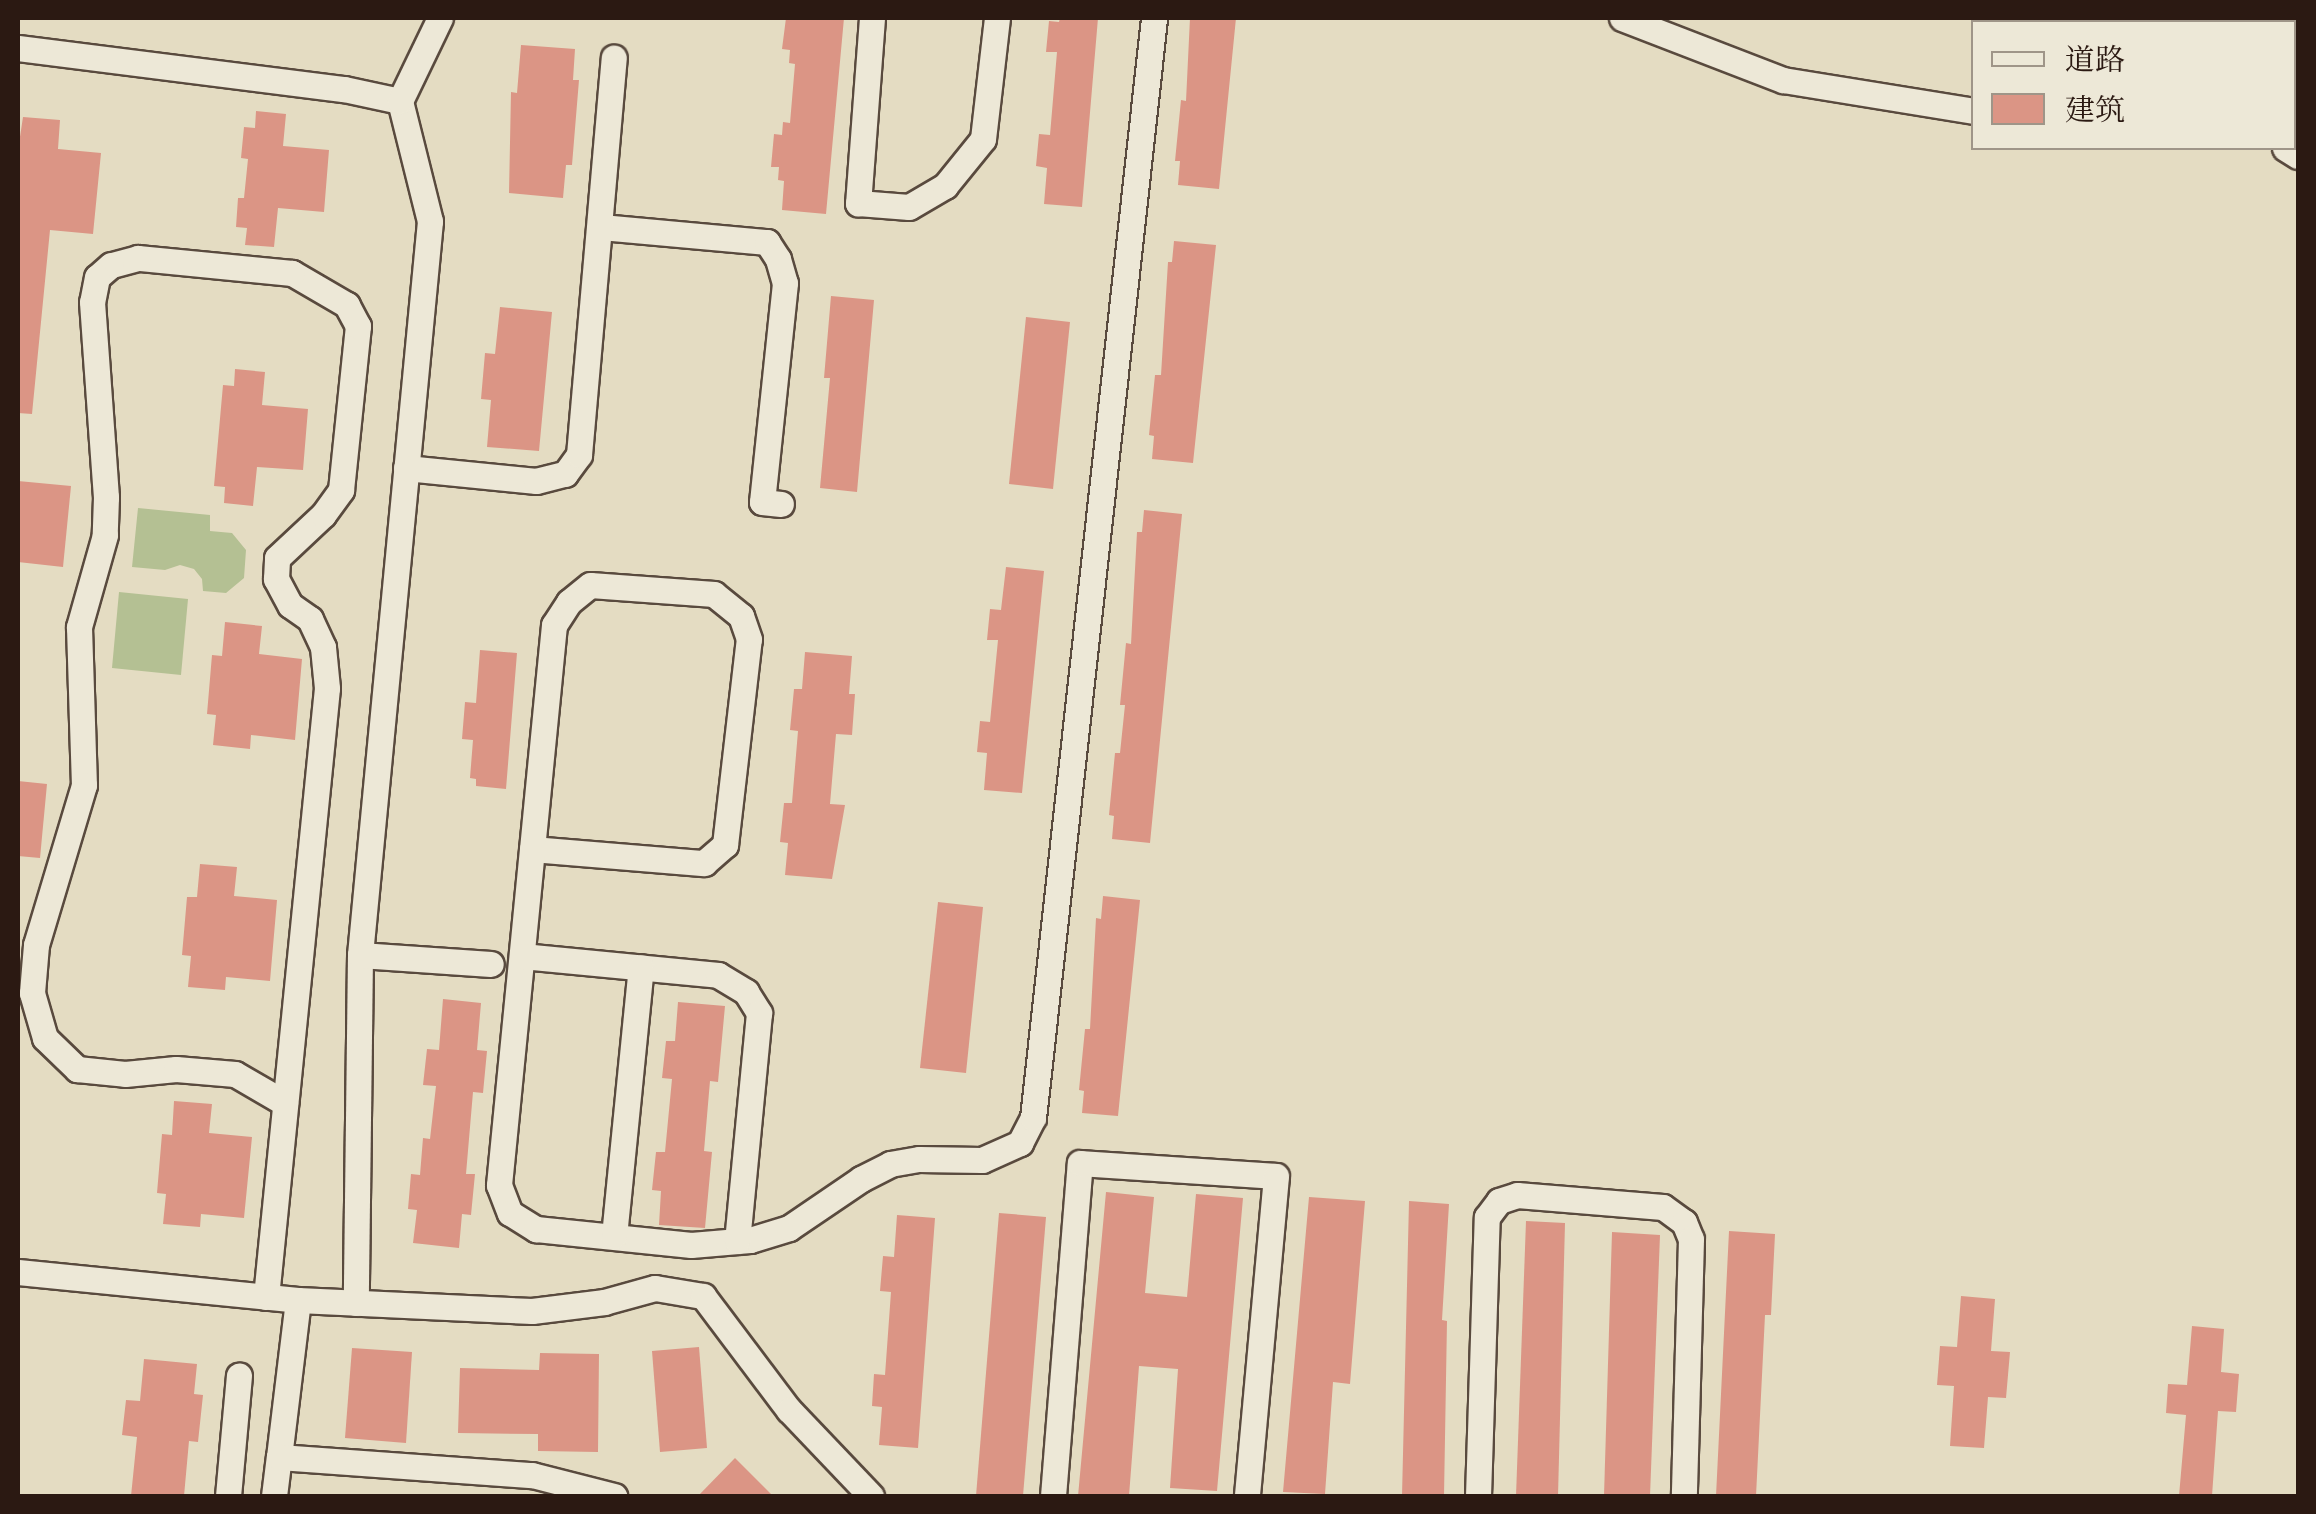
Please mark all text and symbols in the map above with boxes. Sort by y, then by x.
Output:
legend [1971,20,2296,150]
text: 道路 [2065,41,2125,83]
text: 建筑 [2065,91,2125,133]

